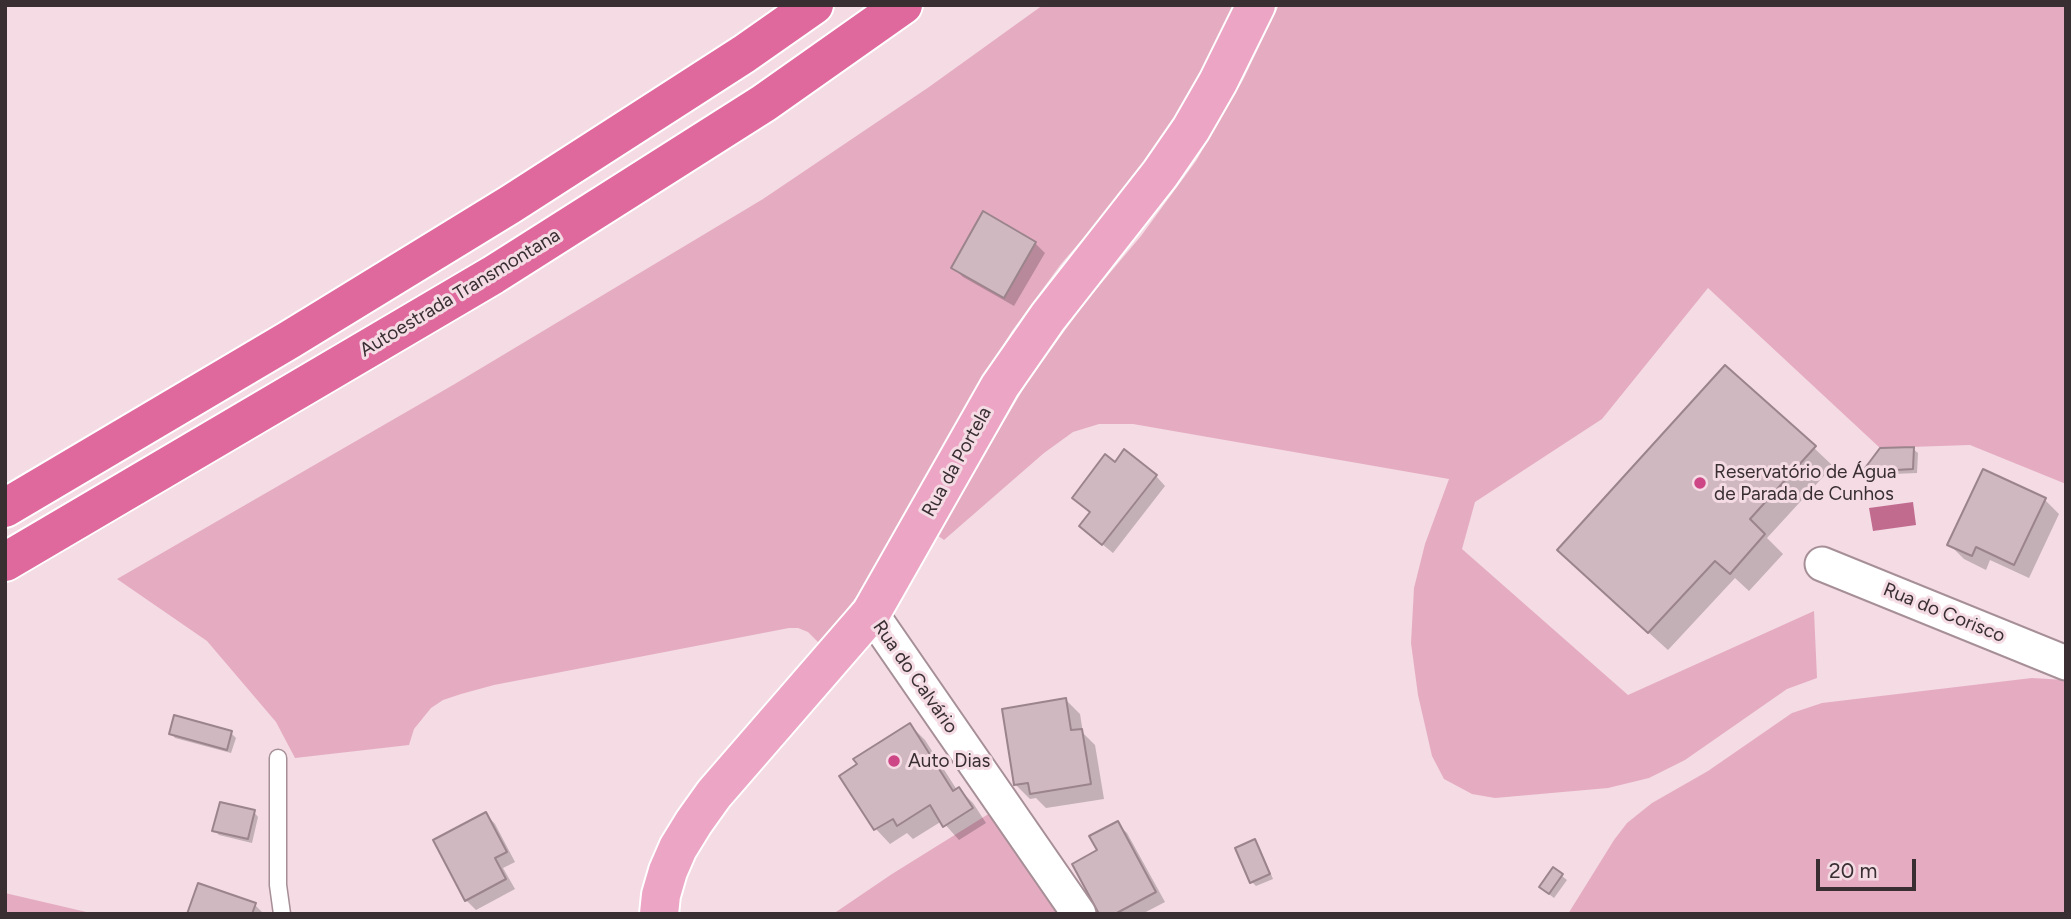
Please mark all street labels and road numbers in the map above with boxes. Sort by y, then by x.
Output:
street label: Autoestrada Transmontana [356,224,564,362]
street label: Rua da Portela [917,403,997,521]
street label: Rua do Corisco [1880,578,2008,648]
street label: Rua do Calvário [868,616,962,738]

